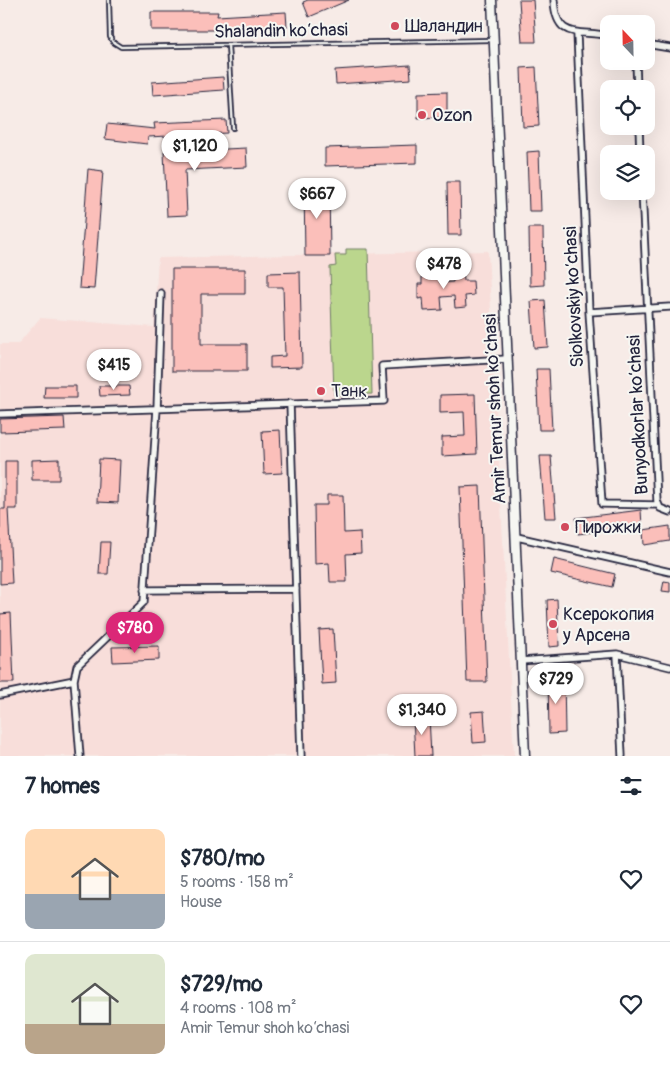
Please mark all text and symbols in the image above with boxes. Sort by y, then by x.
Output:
place label: Шаландин [405,15,483,38]
north arrow [600,15,655,70]
map controls [600,15,655,200]
street label: Shalandin ko‘chasi [214,18,348,44]
marker: Шаландин [389,20,401,32]
button: locate [600,80,655,135]
place label: Ozon [432,104,472,127]
marker: Ozon [416,109,428,121]
pin: $1,120 [154,130,236,172]
text: $1,120 [172,136,218,156]
button: layers [600,145,655,200]
pin: $667 [287,178,347,220]
text: $667 [299,184,335,204]
street label: Siolkovskiy ko‘chasi [559,226,589,368]
pin: $478 [414,248,474,290]
text: $478 [427,254,461,274]
street label: Amir Temur shoh ko‘chasi [479,313,511,505]
street label: Bunyodkorlar ko‘chasi [622,335,654,495]
pin: $415 [84,348,144,391]
text: $415 [98,355,130,375]
place label: Танк [331,380,368,403]
marker: Танк [315,385,327,397]
place label: Пирожки [575,516,641,539]
marker: Пирожки [559,521,571,533]
place label: Ксерокопия у Арсена [562,603,654,647]
pin: $780 [105,612,165,654]
text: $780 [117,618,153,638]
marker: Ксерокопия у Арсена [547,618,559,630]
pin: $729 [526,662,586,705]
text: $729 [539,669,573,689]
pin: $1,340 [381,694,463,736]
text: $1,340 [398,700,446,720]
icon: filters [617,772,645,800]
text: 7 homes [25,773,100,800]
text: $780/mo [180,845,265,872]
icon: home [65,849,125,909]
icon: heart [617,865,645,893]
text: 5 rooms · 158 m² [180,872,294,892]
text: House [180,892,222,912]
text: $729/mo [180,971,263,998]
icon: home [65,974,125,1034]
icon: heart [617,990,645,1018]
text: 4 rooms · 108 m² [180,998,297,1018]
text: Amir Temur shoh ko‘chasi [180,1018,349,1038]

